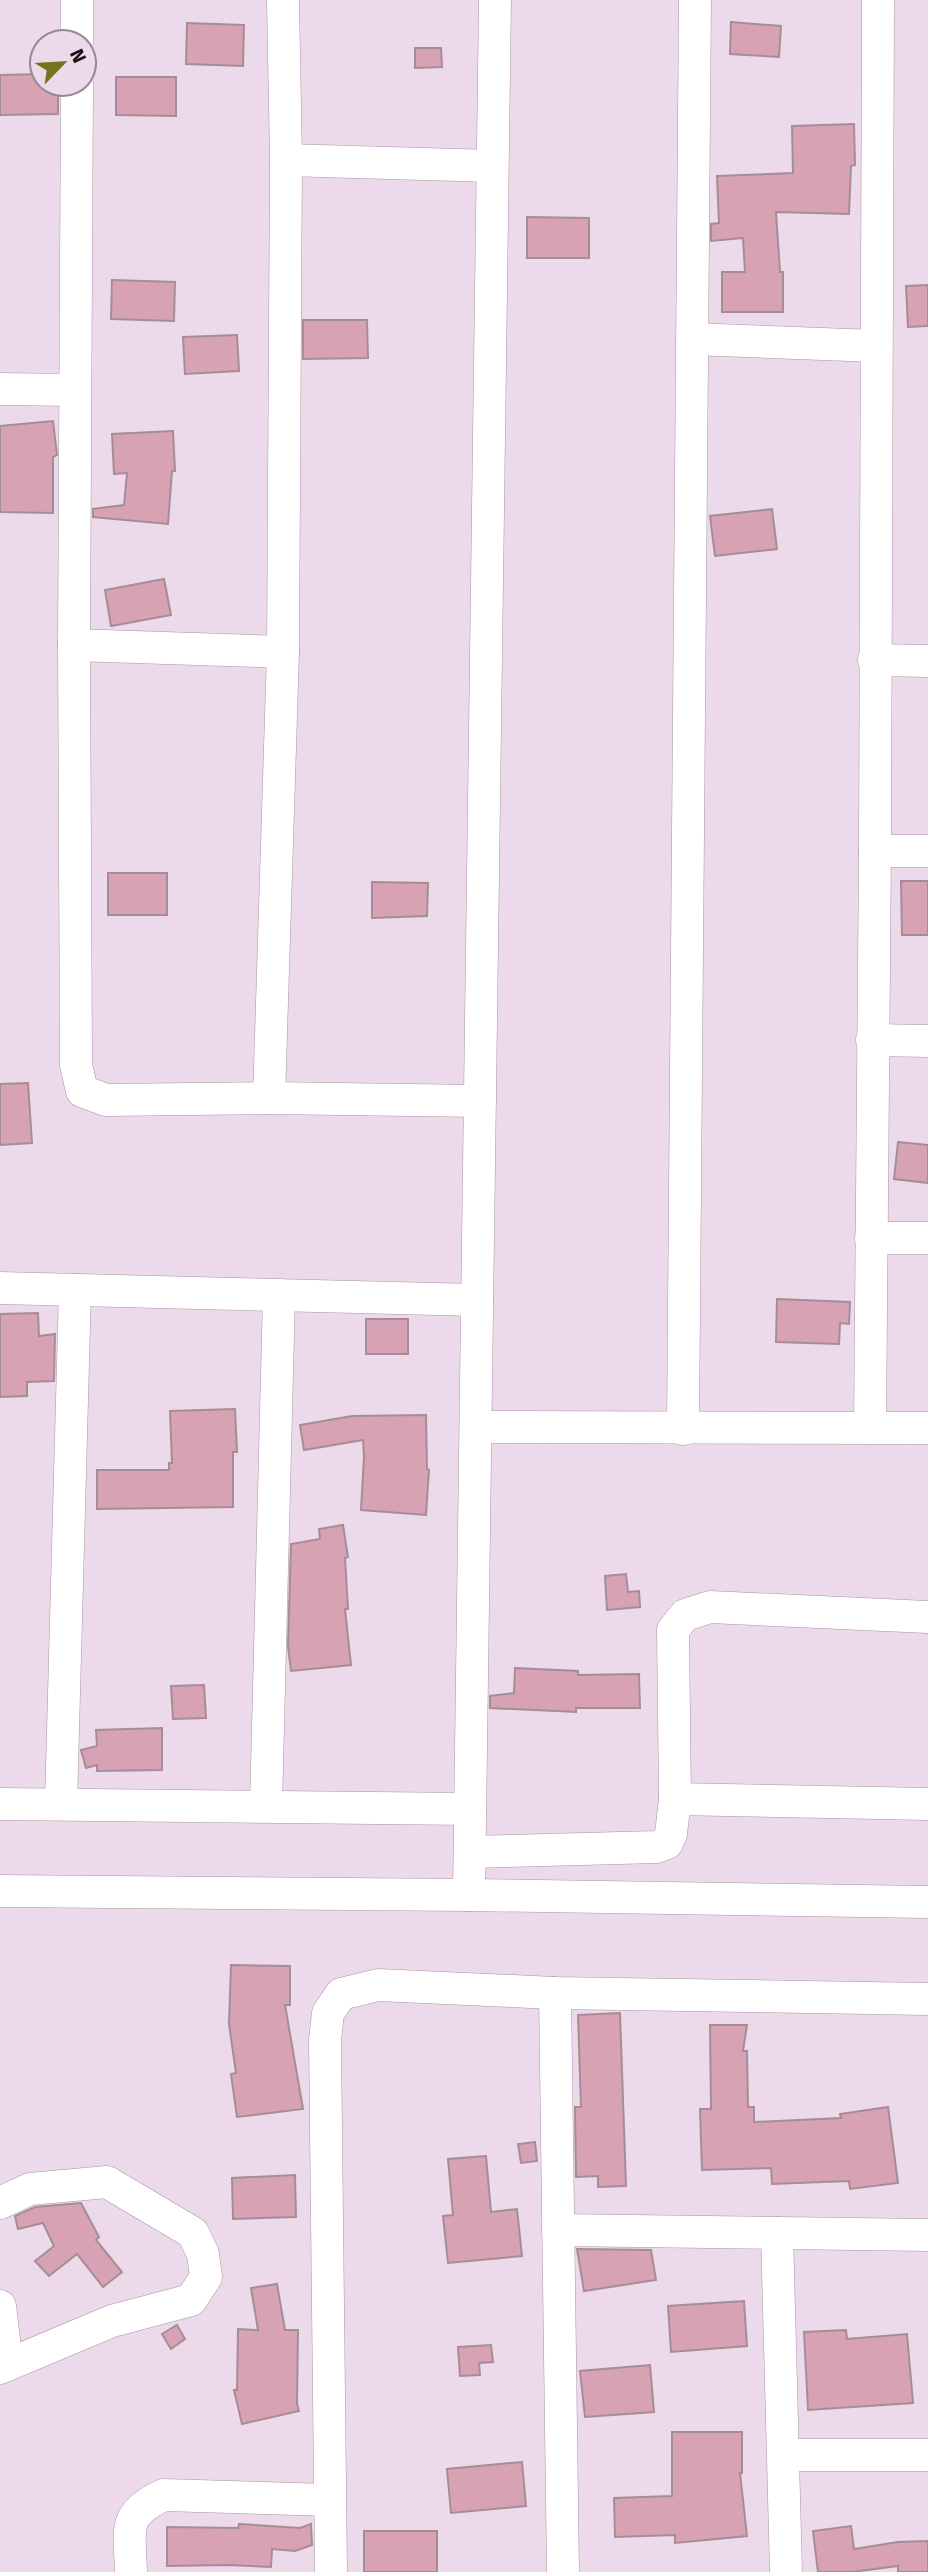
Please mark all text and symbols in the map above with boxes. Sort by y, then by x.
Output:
north arrow [28,28,98,98]
text: N [65,45,91,67]

